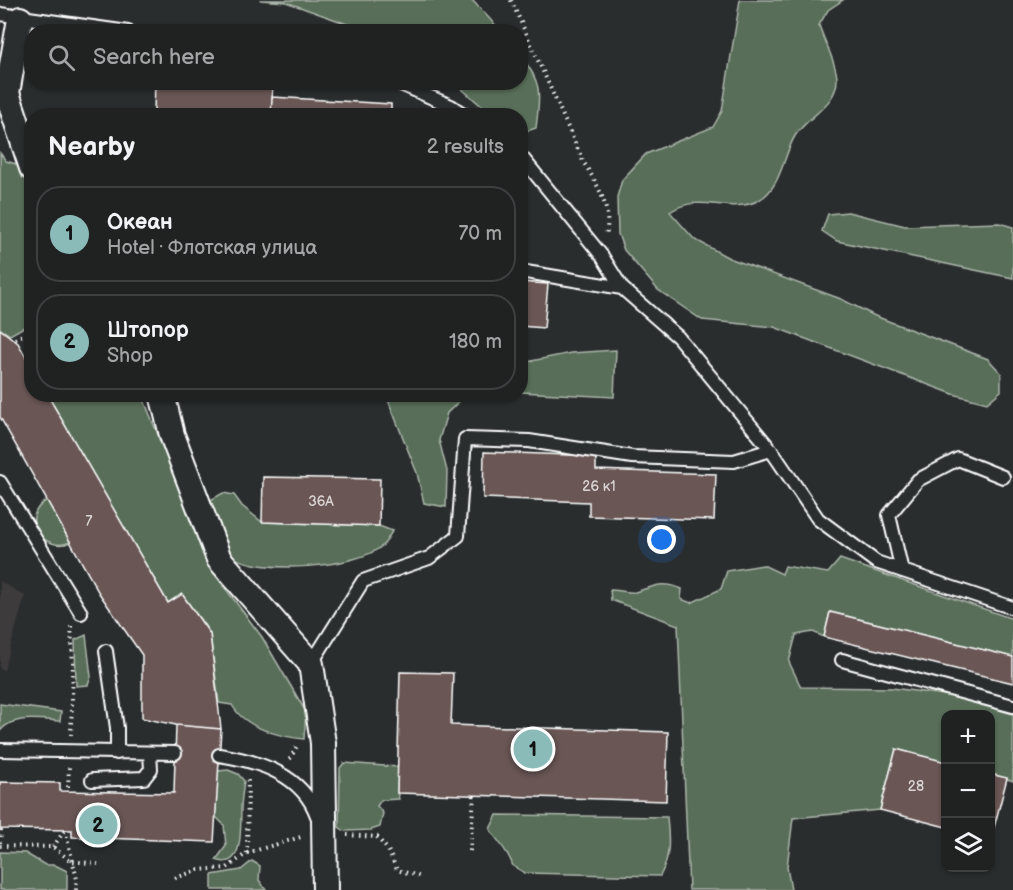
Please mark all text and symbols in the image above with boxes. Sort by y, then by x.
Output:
search box [24,24,528,90]
icon: search [45,41,78,74]
text: Search here [93,44,215,71]
text: Nearby [48,132,135,163]
text: 2 results [427,135,504,159]
text: Океан [107,209,173,236]
text: 1 [65,222,74,246]
text: 70 m [458,222,502,246]
text: Hotel · Флотская улица [107,236,317,260]
text: Штопор [107,317,189,344]
text: 2 [64,330,75,354]
text: 180 m [449,330,502,354]
text: Shop [107,344,153,368]
house number: 26 к1 [582,478,616,495]
house number: 36А [308,493,334,510]
house number: 7 [86,513,93,530]
your location [647,525,676,554]
map controls [941,710,995,872]
button: + [941,710,995,764]
pin: 1 [514,726,552,771]
button: − [941,764,995,818]
house number: 28 [908,778,924,795]
pin: 2 [78,802,118,848]
button: layers [941,818,995,872]

